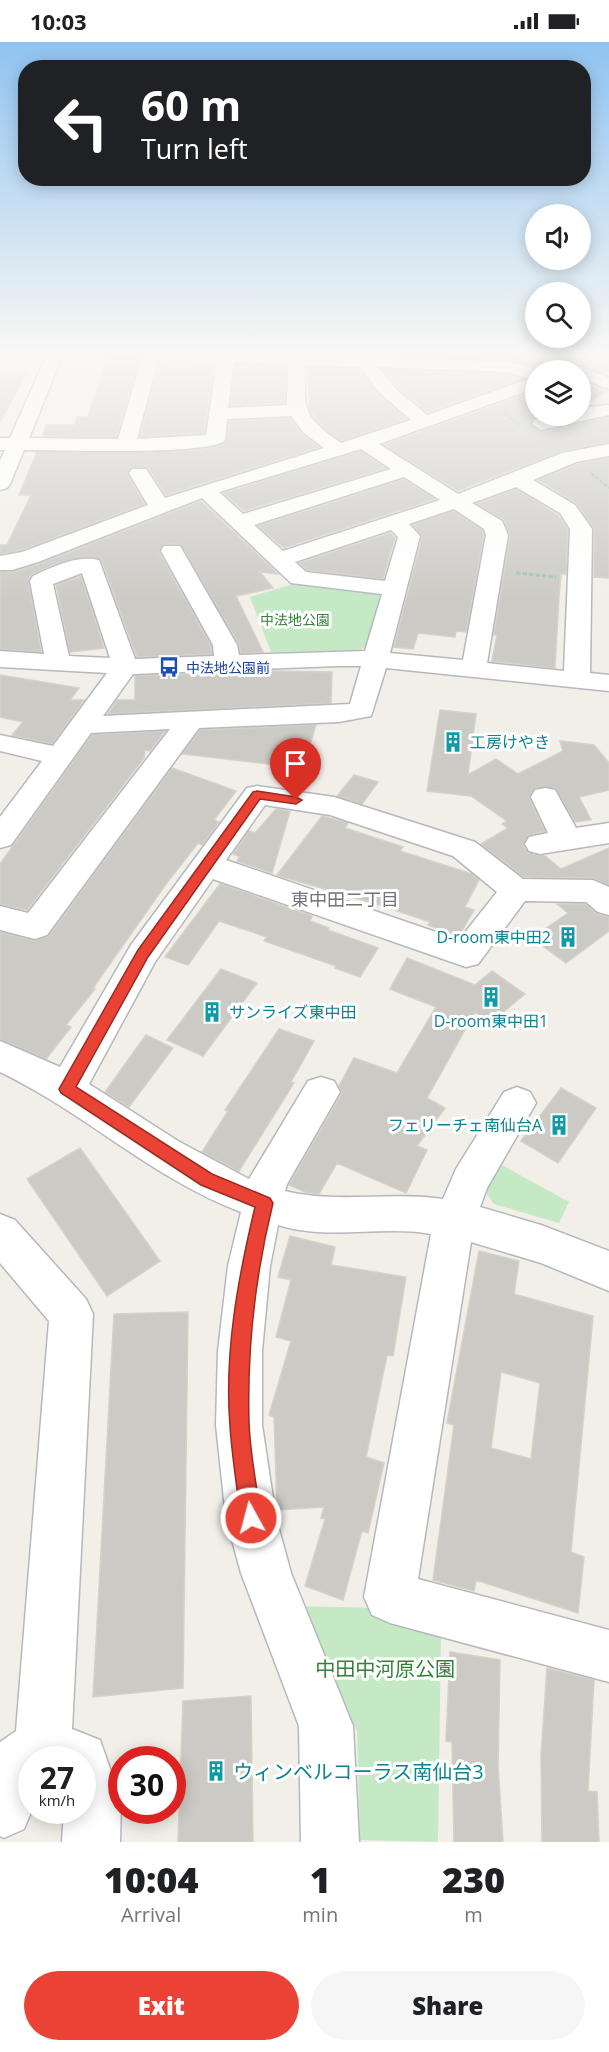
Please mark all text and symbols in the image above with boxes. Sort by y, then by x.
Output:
text: 10:03 [30,6,87,36]
text: 60 m [141,76,241,133]
icon: left [42,84,120,162]
text: Turn left [141,130,248,167]
map controls [525,204,591,426]
button: sound [525,204,591,270]
button: search [525,282,591,348]
button: layers [525,360,591,426]
park label: 中法地公園 [260,610,330,629]
bus stop icon: 中法地公園前 [157,655,181,679]
place label: 中法地公園前 [186,658,270,677]
building icon: 工房けやき [441,730,465,754]
place label: 工房けやき [470,731,550,753]
pin [270,738,321,800]
icon: arrive [279,747,312,780]
district label: 東中田二丁目 [291,887,399,911]
building icon: D-room東中田2 [556,925,580,949]
place label: D-room東中田2 [436,926,551,948]
building icon: D-room東中田1 [479,985,503,1009]
building icon: サンライズ東中田 [200,1000,224,1024]
place label: サンライズ東中田 [229,1001,357,1023]
place label: D-room東中田1 [434,1010,548,1032]
building icon: フェリーチェ南仙台A [547,1113,571,1137]
place label: フェリーチェ南仙台A [388,1114,543,1136]
position arrow [219,1486,283,1550]
park label: 中田中河原公園 [315,1655,455,1682]
speed limit sign: 30 [108,1746,186,1824]
text: 27 [40,1757,74,1798]
place label: ウィンベルコーラス南仙台3 [233,1758,484,1785]
building icon: ウィンベルコーラス南仙台3 [204,1759,228,1783]
text: km/h [39,1790,75,1810]
text: 10:04 [104,1855,199,1904]
text: 1 [310,1855,331,1904]
text: 230 [442,1855,505,1904]
text: Arrival [121,1901,181,1928]
text: min [302,1901,338,1928]
text: m [464,1901,483,1928]
button: Exit [24,1971,299,2040]
button: Share [311,1971,585,2040]

